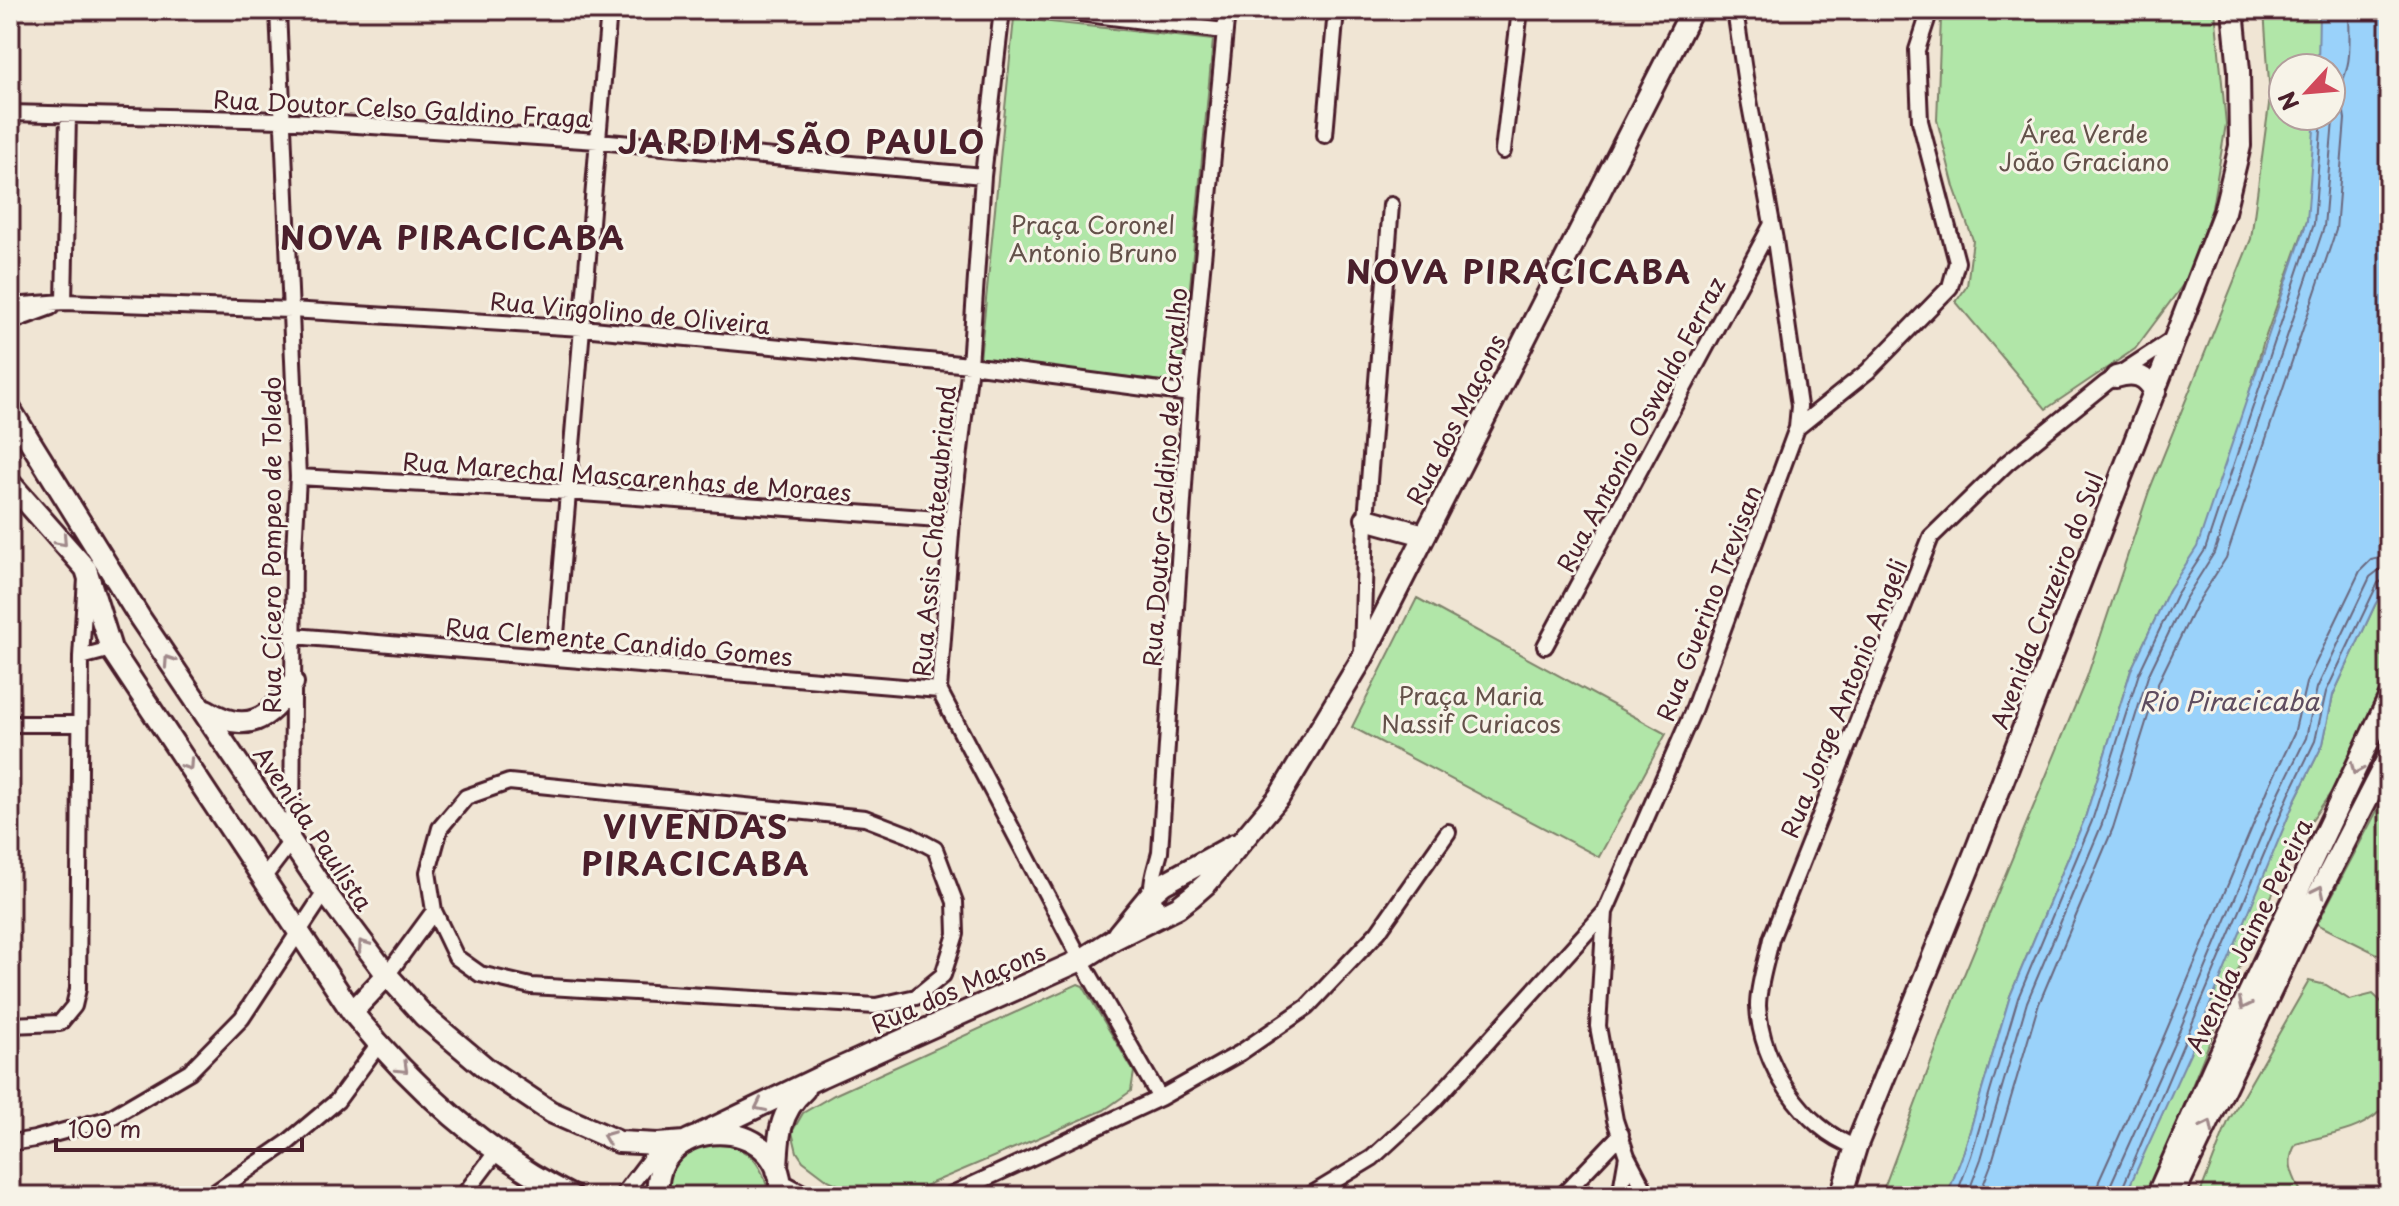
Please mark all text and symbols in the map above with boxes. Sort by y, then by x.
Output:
north arrow [2267,52,2347,132]
street label: Rua Doutor Celso Galdino Fraga [212,80,592,136]
text: N [2269,86,2306,116]
park label: Área Verde João Graciano [1999,115,2169,179]
district label: JARDIM SÃO PAULO [618,117,986,165]
park label: Praça Coronel Antonio Bruno [1009,206,1177,270]
district label: NOVA PIRACICABA [280,213,626,261]
district label: NOVA PIRACICABA [1346,247,1692,295]
street label: Rua Antonio Oswaldo Ferraz [1547,270,1733,578]
street label: Rua Virgolino de Oliveira [488,282,772,342]
street label: Rua Doutor Galdino de Carvalho [1133,286,1195,668]
street label: Rua dos Maçons [1396,327,1514,511]
street label: Rua Cícero Pompeo de Toledo [253,376,289,714]
street label: Rua Assis Chateaubriand [902,384,964,678]
street label: Rua Marechal Mascarenhas de Moraes [401,442,853,510]
street label: Avenida Cruzeiro do Sul [1980,466,2112,734]
street label: Rua Guerino Trevisan [1646,480,1770,726]
one-way arrow [52,532,67,547]
street label: Rua Jorge Antonio Angeli [1770,553,1916,843]
street label: Rua Clemente Candido Gomes [444,608,794,674]
one-way arrow [163,656,178,670]
park label: Praça Maria Nassif Curiacos [1381,677,1561,741]
water label: Rio Piracicaba [2139,681,2320,720]
street label: Avenida Paulista [245,738,383,918]
one-way arrow [179,756,194,770]
one-way arrow [2350,761,2366,775]
district label: VIVENDAS PIRACICABA [581,802,811,887]
street label: Avenida Jaime Pereira [2175,812,2321,1058]
one-way arrow [2310,885,2325,900]
street label: Rua dos Maçons [865,932,1051,1042]
one-way arrow [358,939,373,954]
one-way arrow [2238,995,2254,1010]
one-way arrow [393,1058,408,1072]
one-way arrow [754,1096,769,1112]
scale bar [56,1102,302,1152]
text: 100 m [68,1110,141,1146]
one-way arrow [2198,1120,2214,1135]
one-way arrow [602,1130,616,1147]

